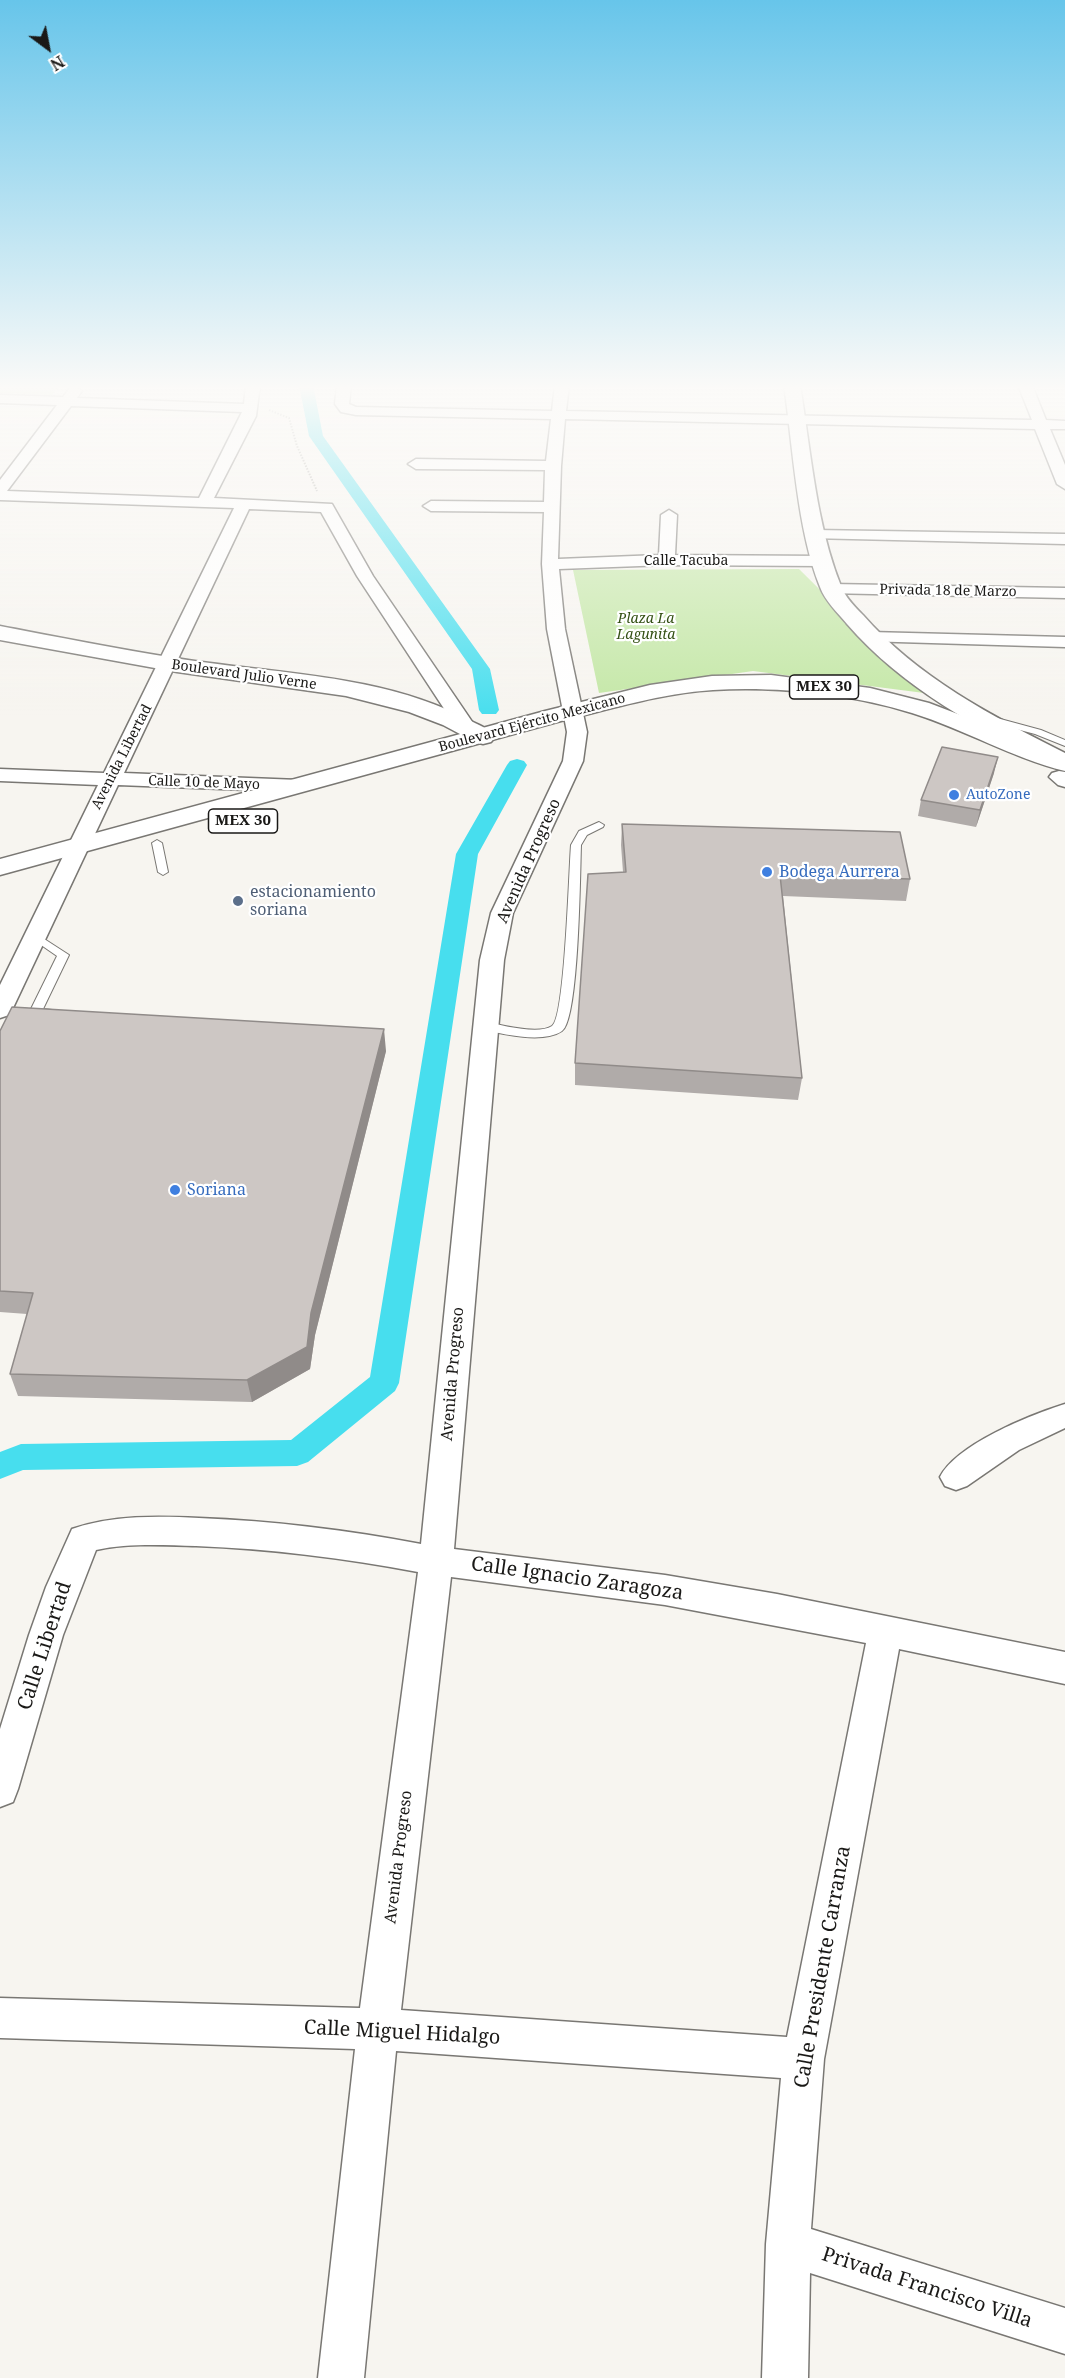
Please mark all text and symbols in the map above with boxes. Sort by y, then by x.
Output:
north arrow [18,18,78,78]
text: N [46,51,69,76]
street label: Calle Tacuba [644,553,728,569]
street label: Privada 18 de Marzo [879,581,1017,601]
park label: Plaza La Lagunita [617,611,675,644]
street label: Boulevard Julio Verne [170,656,318,694]
road number: MEX 30 [790,675,858,699]
street label: Boulevard Ejército Mexicano [437,690,627,756]
street label: Avenida Libertad [88,702,156,812]
street label: Calle 10 de Mayo [148,773,260,793]
place label: AutoZone [966,787,1030,803]
marker: AutoZone [947,788,961,802]
street label: Avenida Progreso [493,796,565,926]
road number: MEX 30 [208,809,278,833]
place label: Bodega Aurrera [779,862,900,882]
marker: Bodega Aurrera [760,865,774,879]
place label: estacionamiento soriana [250,882,376,920]
marker: estacionamiento soriana [231,894,245,908]
place label: Soriana [187,1180,246,1200]
marker: Soriana [168,1183,182,1197]
street label: Avenida Progreso [438,1306,468,1442]
street label: Calle Ignacio Zaragoza [469,1552,685,1606]
street label: Calle Libertad [13,1579,77,1713]
street label: Avenida Progreso [381,1789,417,1925]
street label: Calle Presidente Carranza [790,1844,856,2090]
street label: Calle Miguel Hidalgo [303,2016,501,2050]
street label: Privada Francisco Villa [819,2243,1035,2333]

